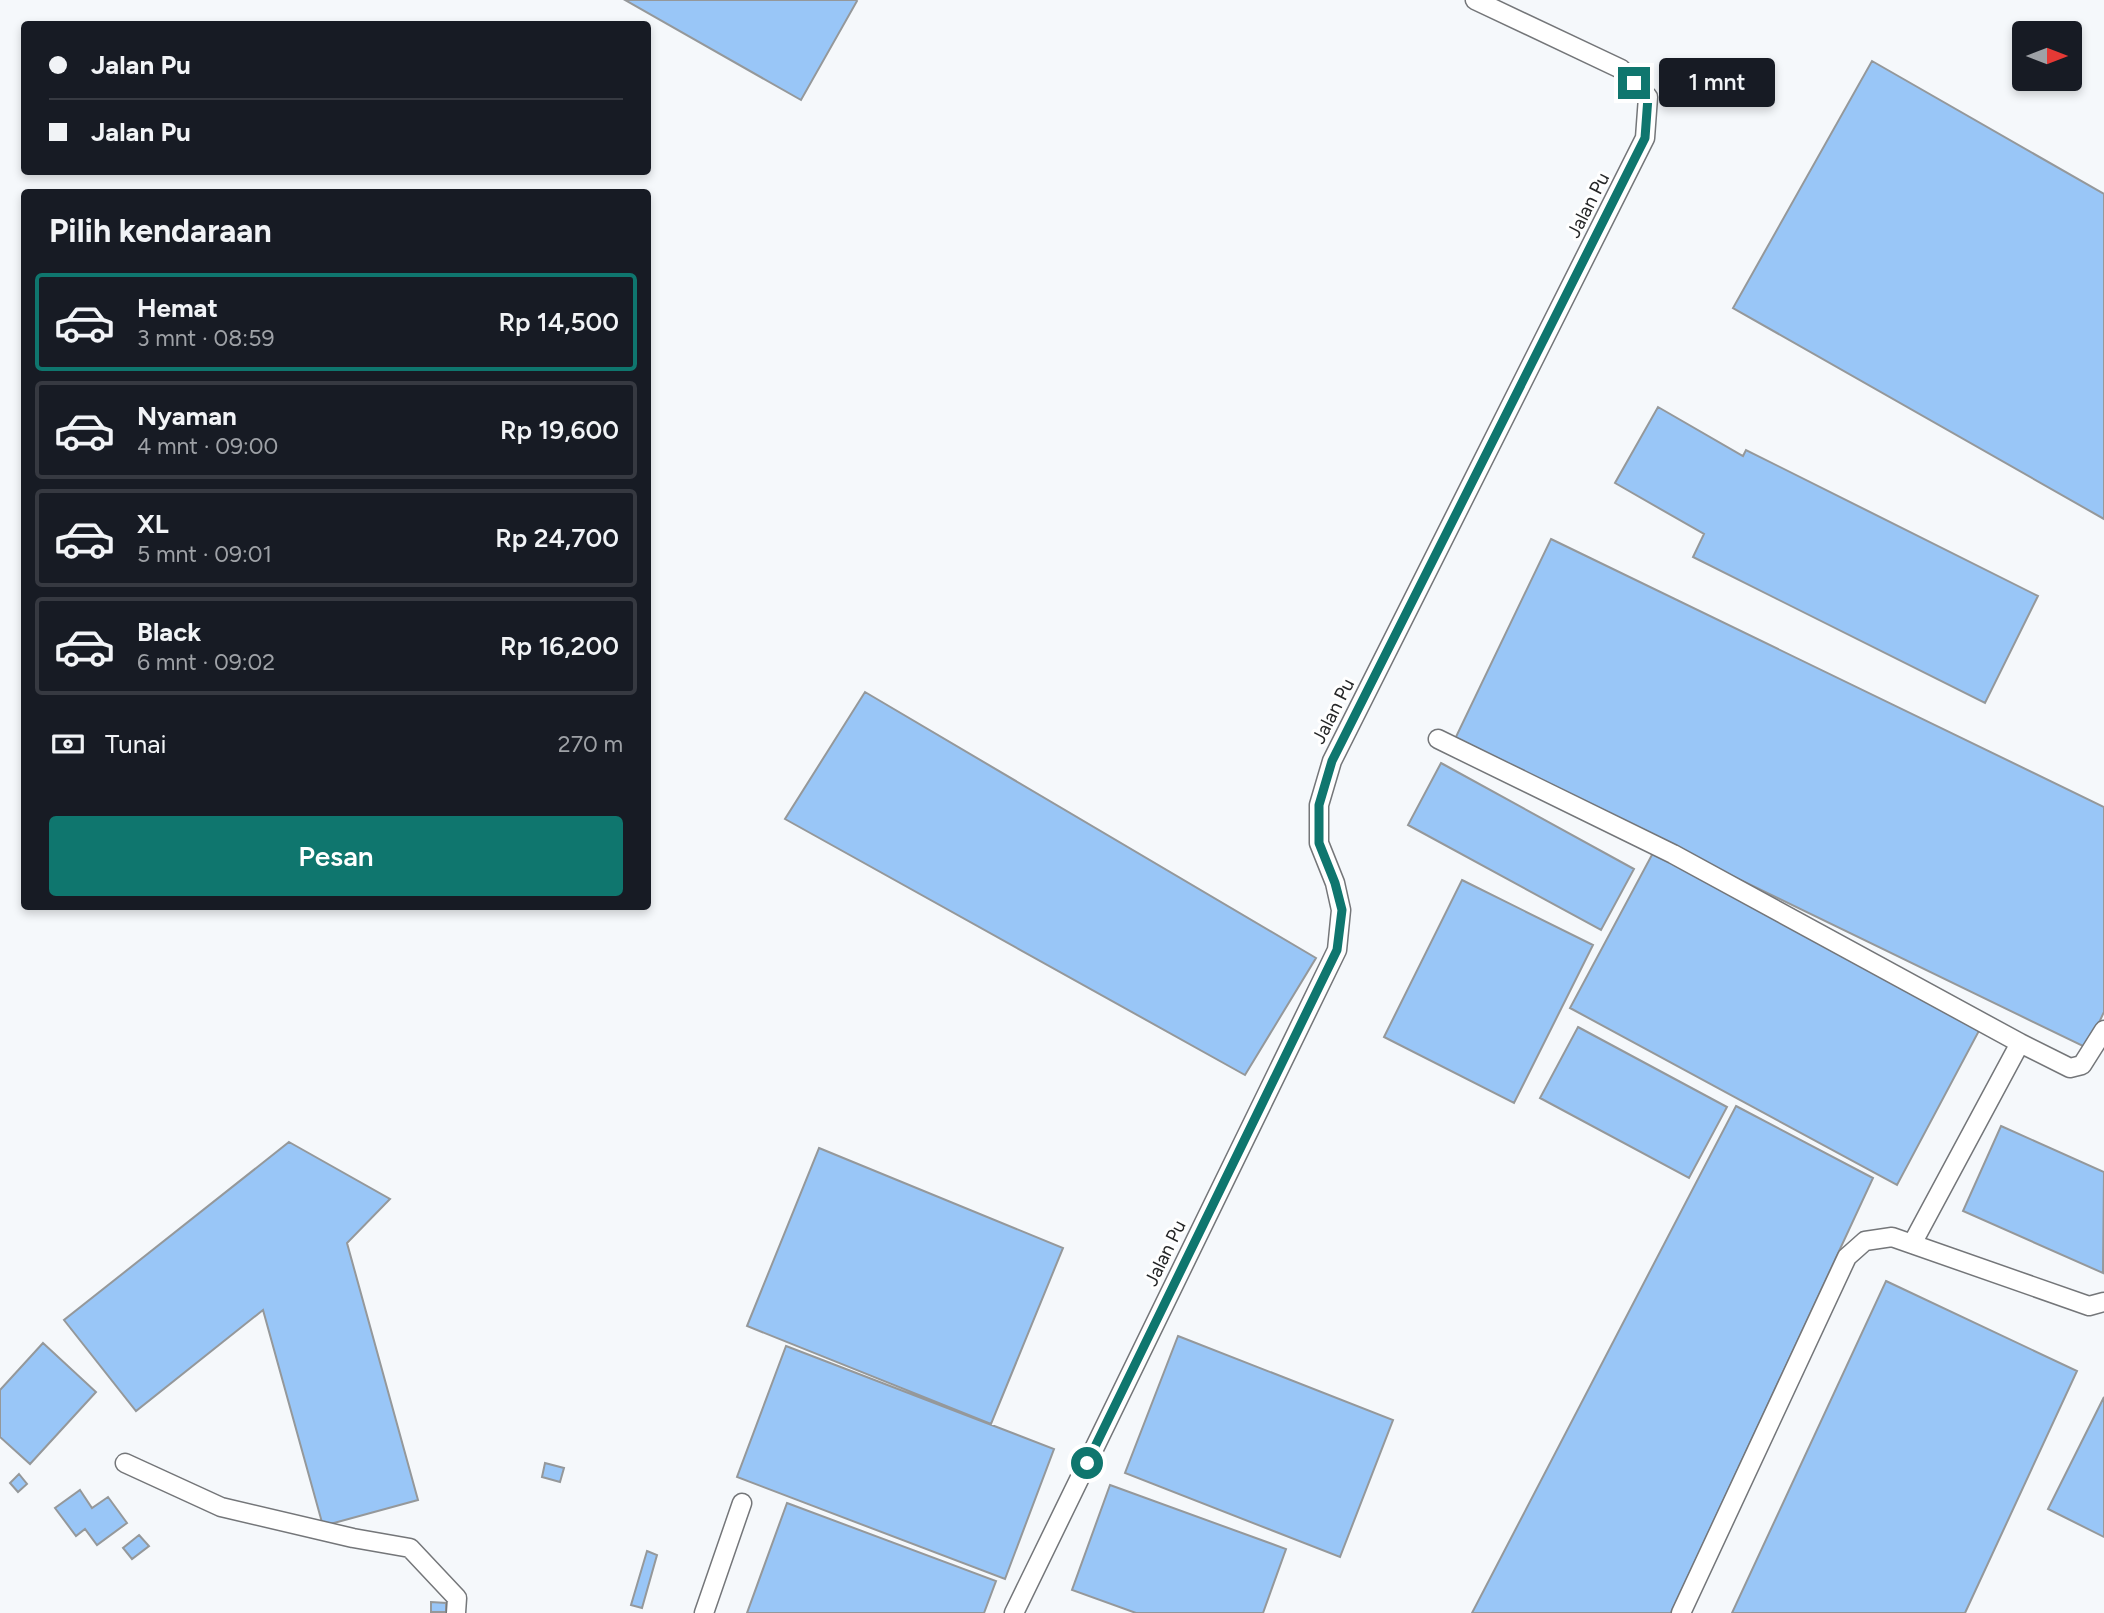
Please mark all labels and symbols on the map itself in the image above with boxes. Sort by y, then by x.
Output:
north arrow [2012,21,2082,91]
callout: 1 mnt [1658,58,1774,108]
route end [1618,67,1650,99]
street label: Jalan Pu [1562,169,1614,241]
street label: Jalan Pu [1307,675,1359,747]
street label: Jalan Pu [1139,1216,1191,1290]
route start [1071,1447,1103,1479]

